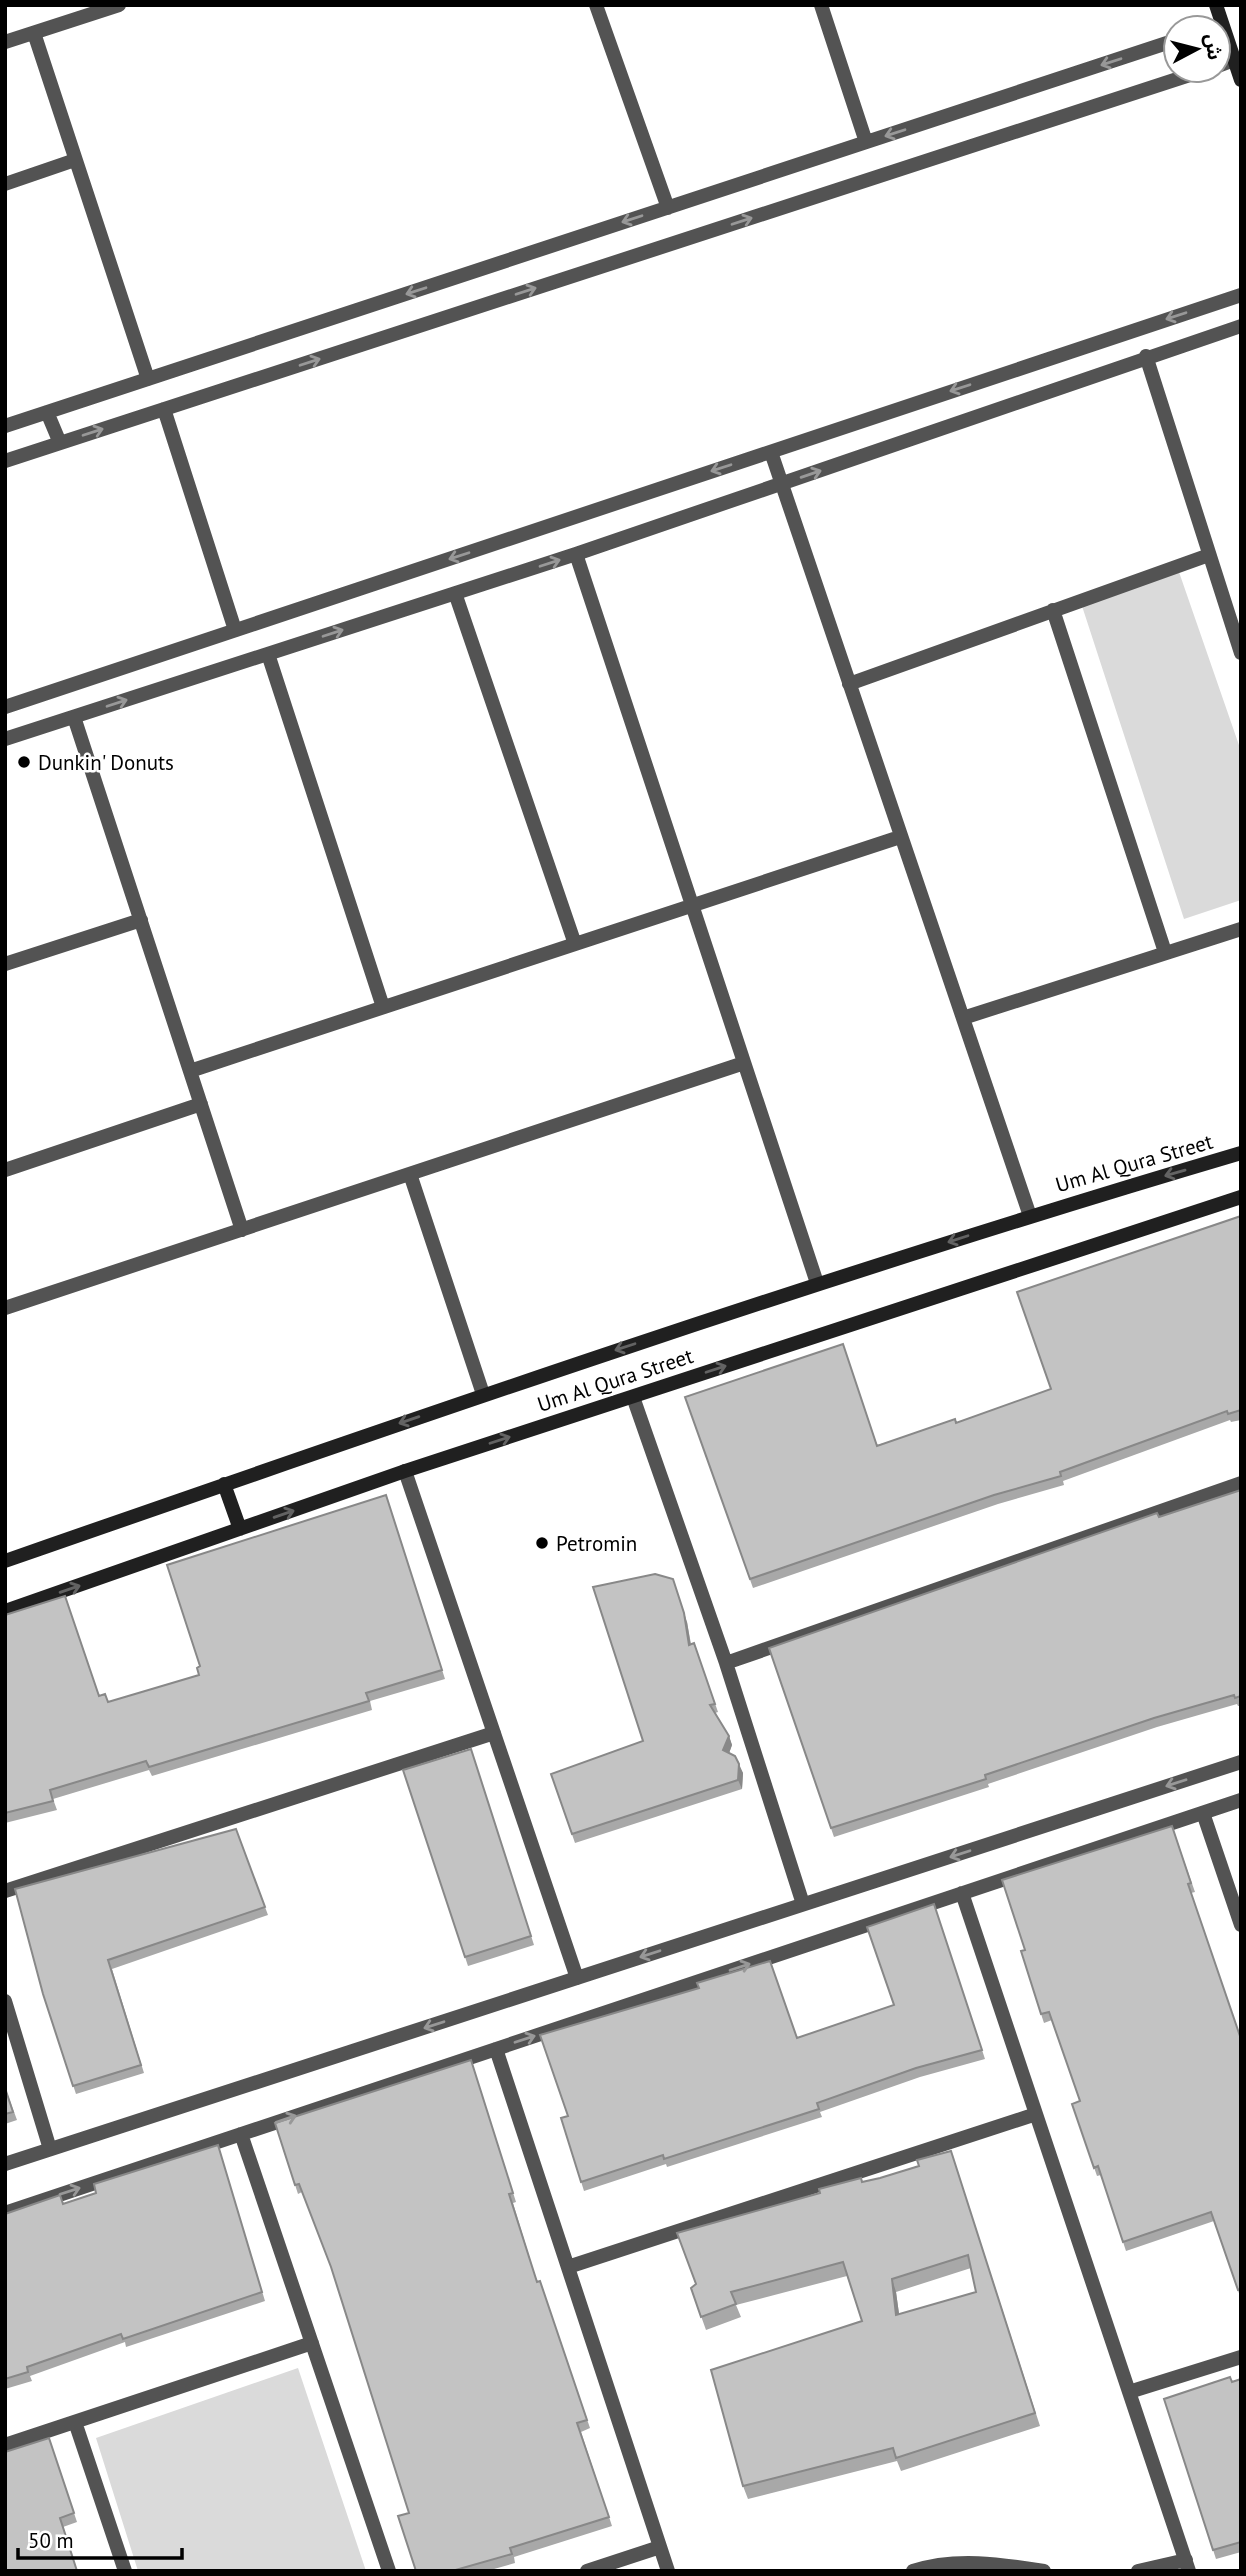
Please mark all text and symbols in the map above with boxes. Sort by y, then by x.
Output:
north arrow [1162,14,1232,84]
text: ش [1200,33,1227,61]
one-way arrow [1101,56,1123,69]
one-way arrow [885,128,907,140]
one-way arrow [731,213,753,226]
one-way arrow [622,214,644,226]
one-way arrow [515,284,537,297]
one-way arrow [406,285,428,298]
one-way arrow [1165,311,1187,324]
one-way arrow [298,354,320,367]
one-way arrow [950,383,972,395]
one-way arrow [82,425,104,437]
one-way arrow [710,462,732,475]
one-way arrow [800,467,822,479]
one-way arrow [448,550,470,563]
one-way arrow [538,556,560,568]
one-way arrow [322,626,344,638]
one-way arrow [105,696,127,708]
place label: Dunkin' Donuts [38,749,174,776]
marker: Dunkin' Donuts [16,754,32,770]
street label: Um Al Qura Street [1052,1128,1216,1198]
one-way arrow [1165,1167,1187,1180]
one-way arrow [947,1233,969,1246]
street label: Um Al Qura Street [534,1342,696,1418]
one-way arrow [614,1342,636,1354]
one-way arrow [705,1362,727,1375]
one-way arrow [399,1415,421,1427]
one-way arrow [488,1433,510,1446]
one-way arrow [273,1507,295,1519]
place label: Petromin [556,1530,637,1557]
marker: Petromin [534,1535,550,1551]
one-way arrow [58,1582,80,1594]
one-way arrow [1165,1778,1187,1790]
one-way arrow [949,1848,971,1861]
one-way arrow [639,1948,661,1961]
one-way arrow [729,1960,751,1972]
one-way arrow [423,2019,445,2032]
one-way arrow [513,2032,535,2044]
one-way arrow [274,2112,296,2124]
one-way arrow [59,2184,81,2197]
scale bar [18,2516,182,2560]
text: 50 m [28,2527,74,2554]

